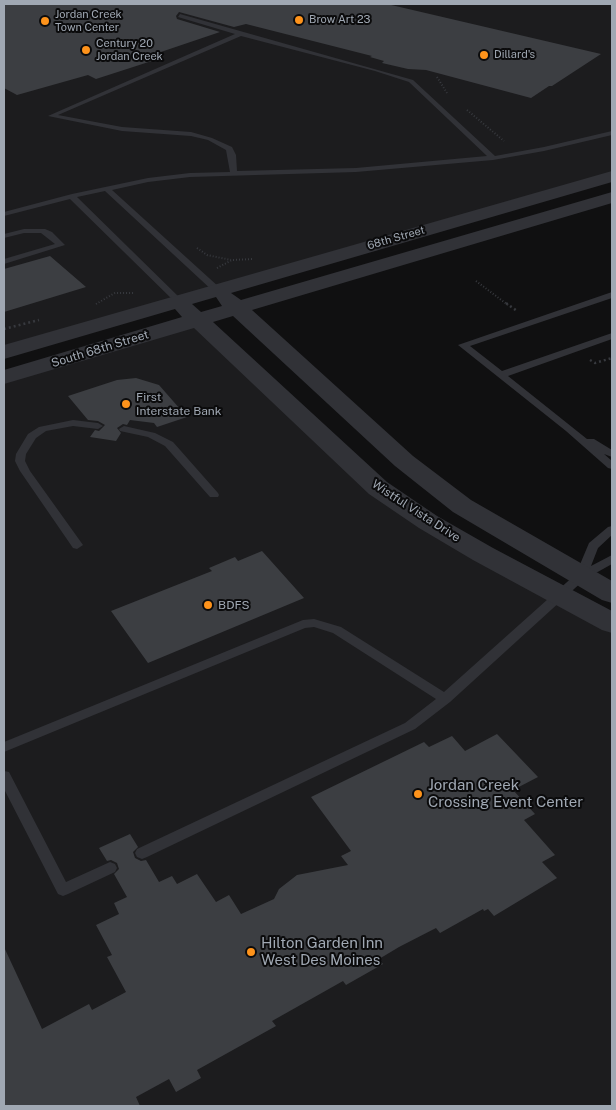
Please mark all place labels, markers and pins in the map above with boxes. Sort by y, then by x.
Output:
place label: Jordan Creek Town Center [55,8,122,34]
place label: Brow Art 23 [309,13,370,27]
marker: Brow Art 23 [293,14,305,26]
marker: Jordan Creek Town Center [39,15,51,27]
place label: Century 20 Jordan Creek [96,37,163,63]
marker: Century 20 Jordan Creek [80,44,92,56]
place label: Dillard's [494,48,535,62]
marker: Dillard's [478,49,490,61]
place label: First Interstate Bank [136,390,222,418]
marker: First Interstate Bank [120,398,132,410]
place label: BDFS [218,598,249,612]
marker: BDFS [202,599,214,611]
place label: Jordan Creek Crossing Event Center [428,776,583,811]
marker: Jordan Creek Crossing Event Center [412,788,424,800]
place label: Hilton Garden Inn West Des Moines [261,934,383,969]
marker: Hilton Garden Inn West Des Moines [245,946,257,958]

